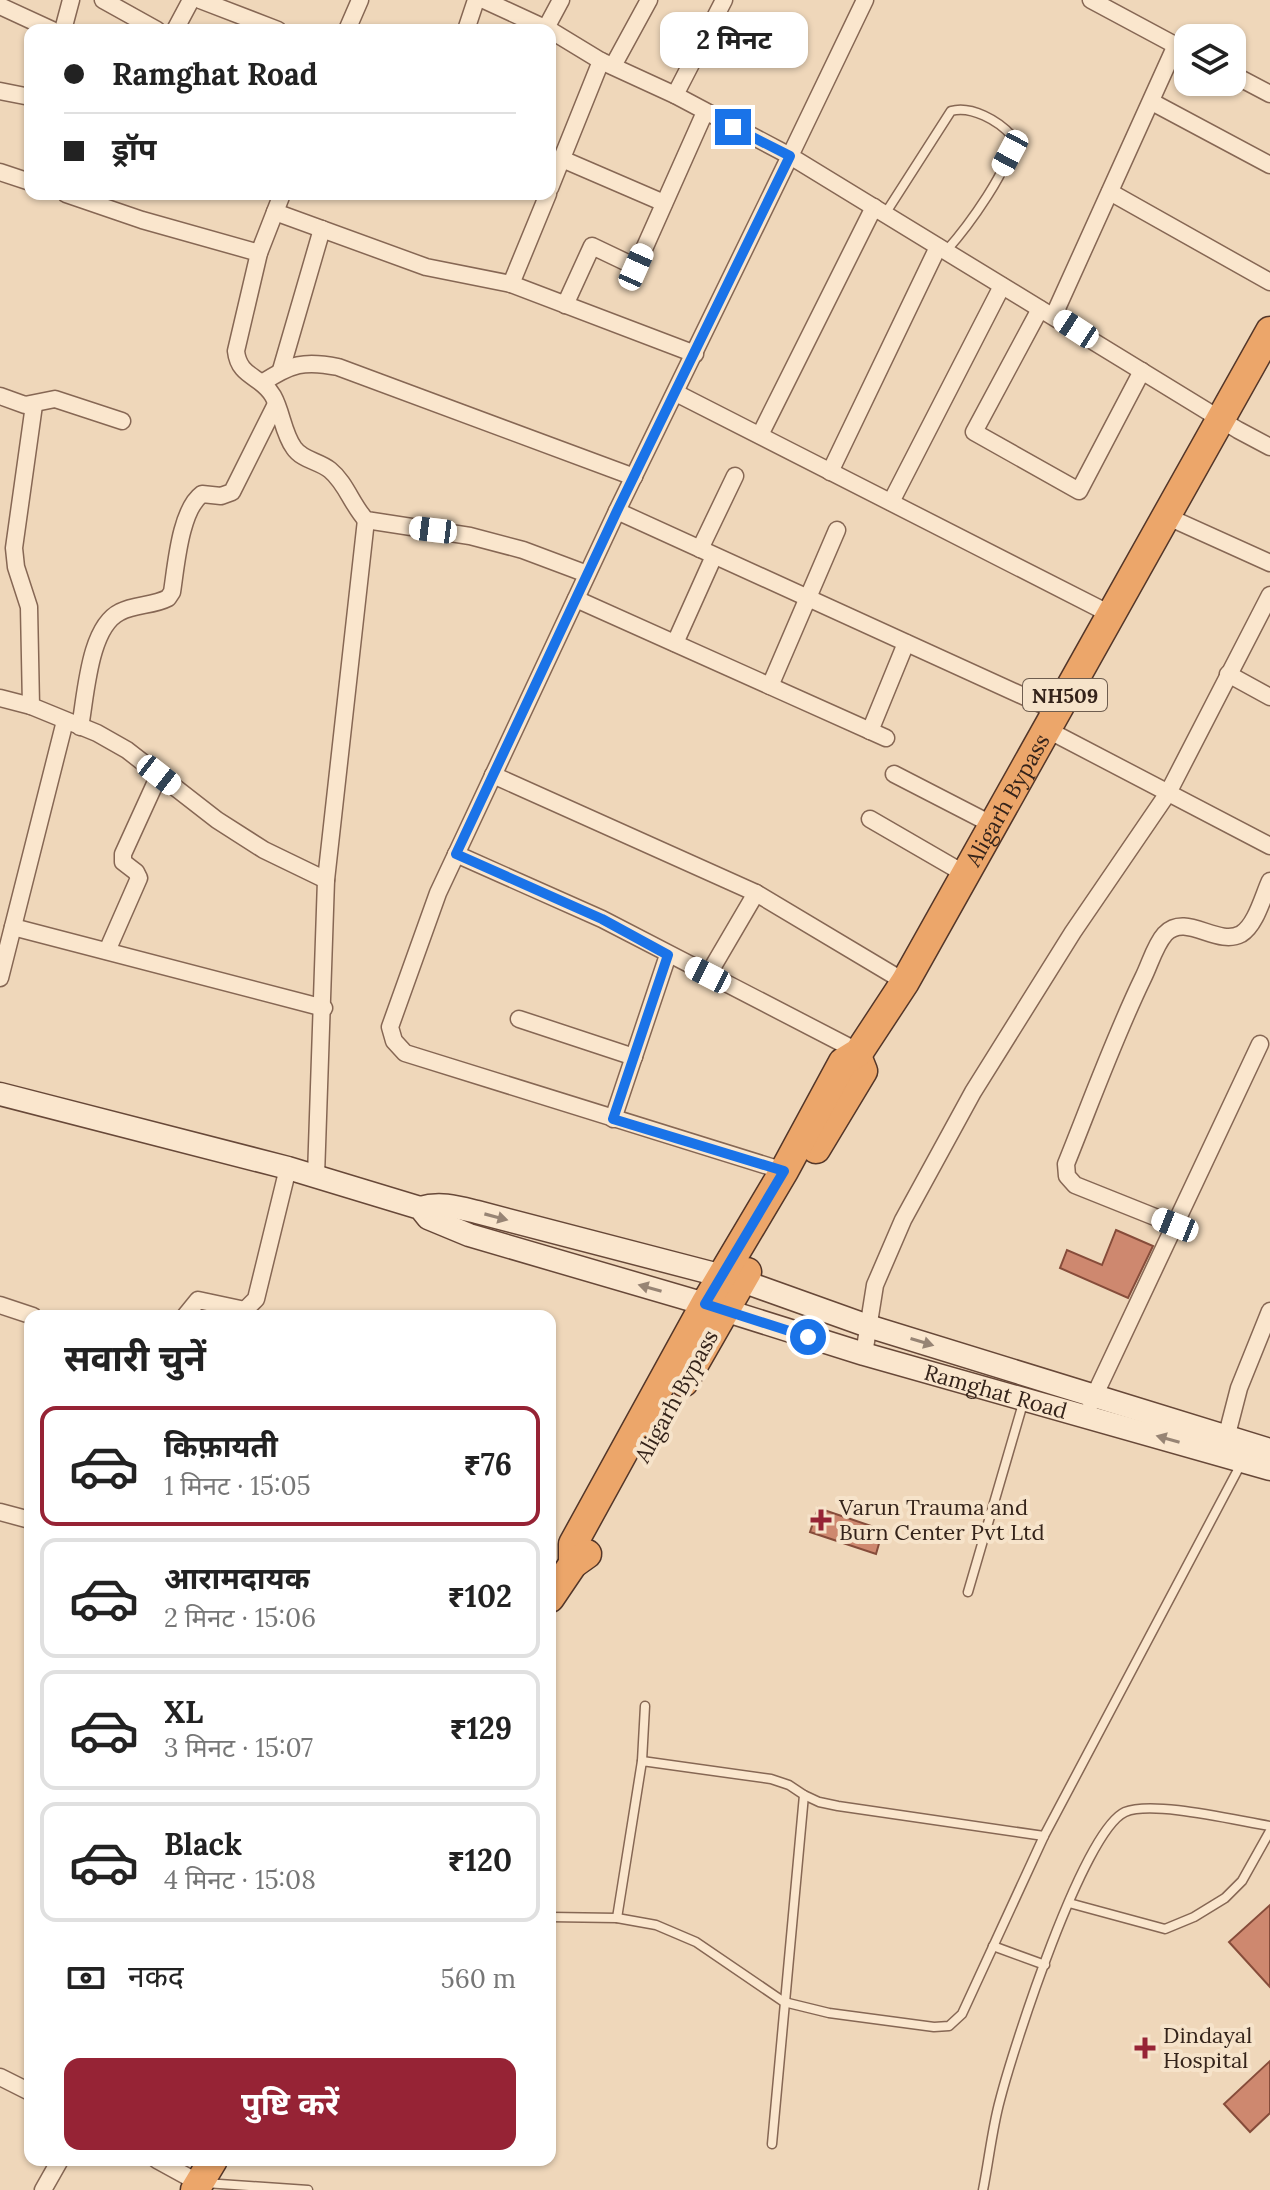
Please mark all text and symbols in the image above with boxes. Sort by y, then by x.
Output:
callout: 2 मिनट [659,11,807,67]
text: 2 मिनट [696,23,772,56]
map controls [1174,24,1246,96]
button: layers [1174,24,1246,96]
text: Ramghat Road [112,55,318,93]
route end [715,109,751,145]
car [988,126,1032,180]
text: ड्रॉप [112,130,156,168]
car [615,240,657,294]
car [1049,306,1103,352]
car [408,515,458,545]
road number: NH509 [1023,679,1107,711]
street label: Aligarh Bypass [958,729,1055,872]
car [133,751,185,799]
car [681,953,735,997]
car [1148,1205,1202,1245]
one-way arrow [484,1211,509,1223]
one-way arrow [637,1281,661,1294]
route start [790,1319,826,1355]
street label: Aligarh Bypass [627,1325,724,1468]
text: सवारी चुनें [64,1335,206,1381]
one-way arrow [910,1336,934,1349]
street label: Ramghat Road [921,1358,1070,1425]
text: किफ़ायती [164,1427,278,1465]
icon: car [68,1430,140,1502]
one-way arrow [1156,1433,1181,1445]
text: ₹76 [464,1445,512,1483]
text: 1 मिनट · 15:05 [164,1469,311,1502]
place label: Varun Trauma and Burn Center Pvt Ltd [838,1493,1045,1546]
marker: Varun Trauma and Burn Center Pvt Ltd [810,1509,832,1531]
text: आरामदायक [164,1559,310,1597]
icon: car [68,1562,140,1634]
text: ₹102 [448,1577,512,1615]
text: 2 मिनट · 15:06 [164,1601,316,1634]
text: XL [164,1693,203,1731]
icon: car [68,1694,140,1766]
text: ₹129 [449,1709,512,1747]
text: 3 मिनट · 15:07 [164,1731,313,1764]
text: Black [164,1825,242,1863]
icon: car [68,1826,140,1898]
text: ₹120 [448,1841,512,1879]
text: 4 मिनट · 15:08 [164,1863,316,1896]
icon: cash [64,1956,108,2000]
text: नकद [128,1957,184,1995]
text: 560 m [441,1962,516,1995]
place label: Dindayal Hospital [1163,2021,1252,2074]
marker: Dindayal Hospital [1134,2037,1156,2059]
button: पुष्टि करें [64,2058,516,2150]

